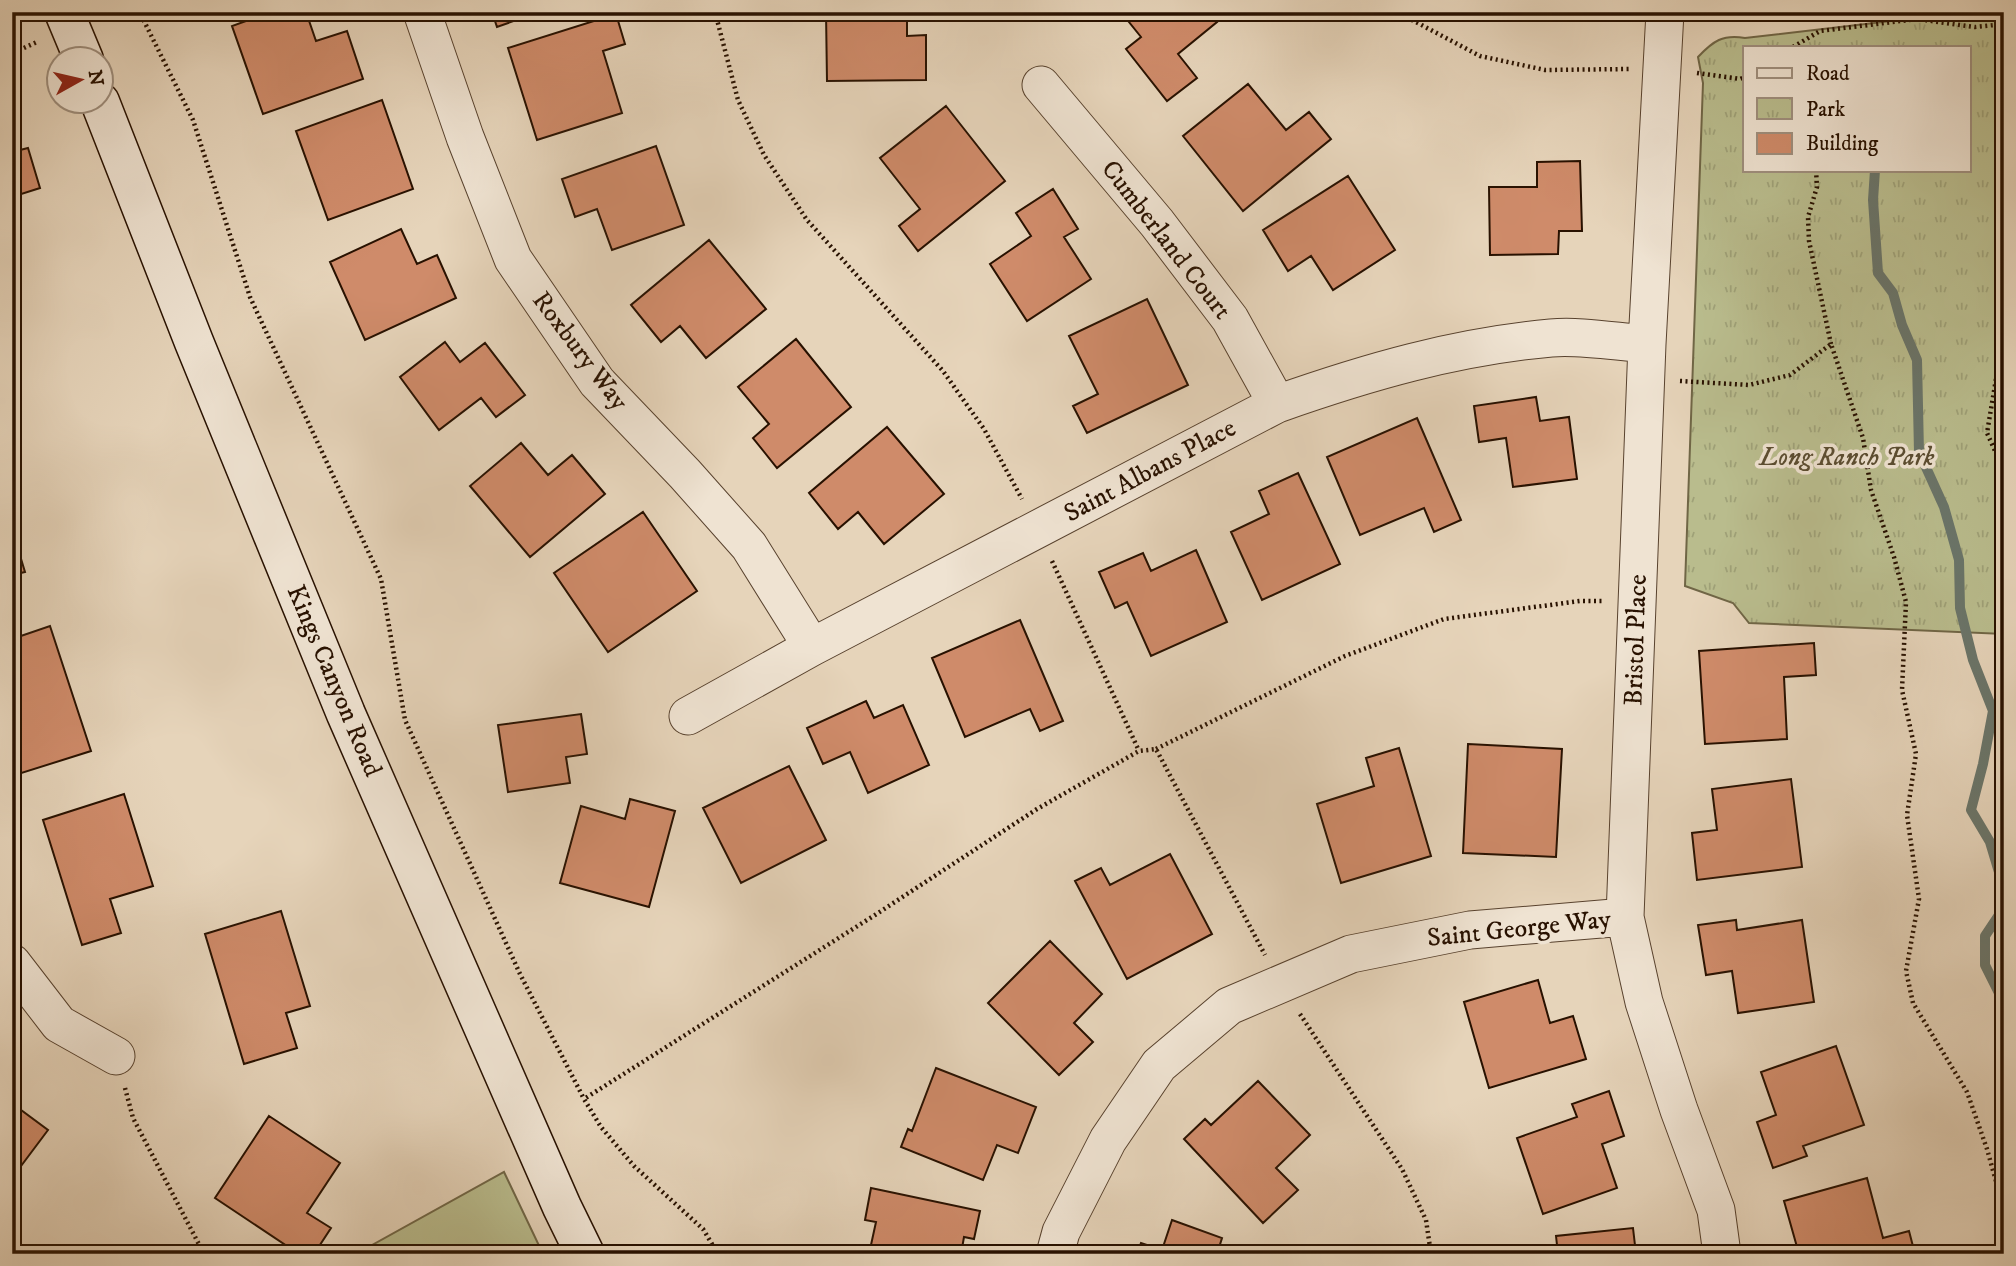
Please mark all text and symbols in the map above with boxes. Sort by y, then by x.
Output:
north arrow [46,46,116,116]
legend [1743,46,1970,172]
text: Road [1806,61,1850,87]
text: N [83,69,108,88]
text: Park [1806,97,1846,123]
text: Building [1806,131,1879,157]
street label: Cumberland Court [1094,154,1238,326]
street label: Roxbury Way [525,285,636,418]
street label: Saint Albans Place [1058,412,1242,530]
park label: Long Ranch Park [1758,441,1935,474]
street label: Bristol Place [1617,574,1655,706]
street label: Kings Canyon Road [279,580,389,782]
street label: Saint George Way [1426,903,1613,955]

